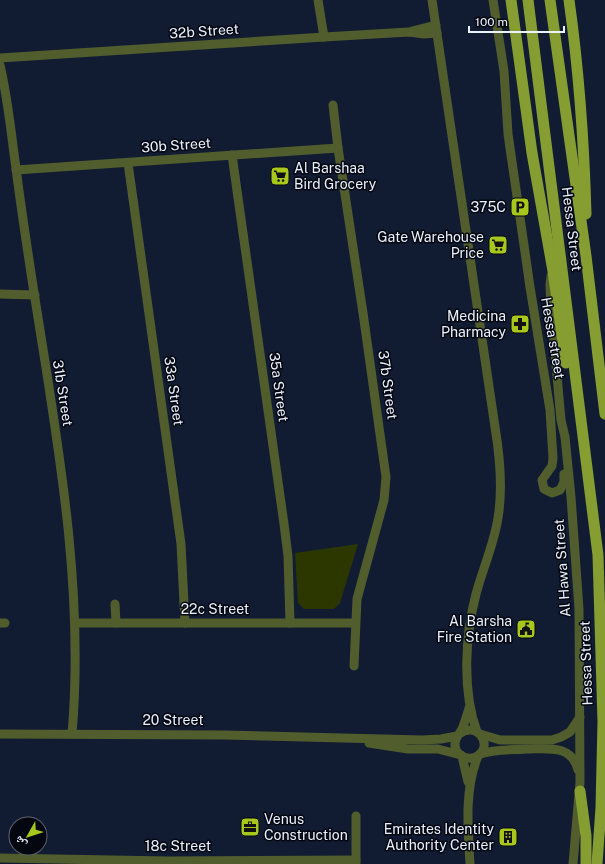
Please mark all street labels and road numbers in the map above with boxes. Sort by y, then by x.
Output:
street label: 32b Street [169,21,239,41]
street label: 30b Street [141,135,211,155]
street label: Hessa Street [559,186,585,272]
street label: Hessa street [538,296,568,380]
street label: 37b Street [375,350,401,420]
street label: 35a Street [266,351,292,423]
street label: 33a Street [161,355,187,427]
street label: 31b Street [50,359,76,427]
street label: Al Hawa Street [551,518,573,618]
street label: 22c Street [181,601,249,617]
street label: Hessa Street [577,620,595,706]
street label: 20 Street [142,712,204,728]
street label: 18c Street [145,838,211,854]

